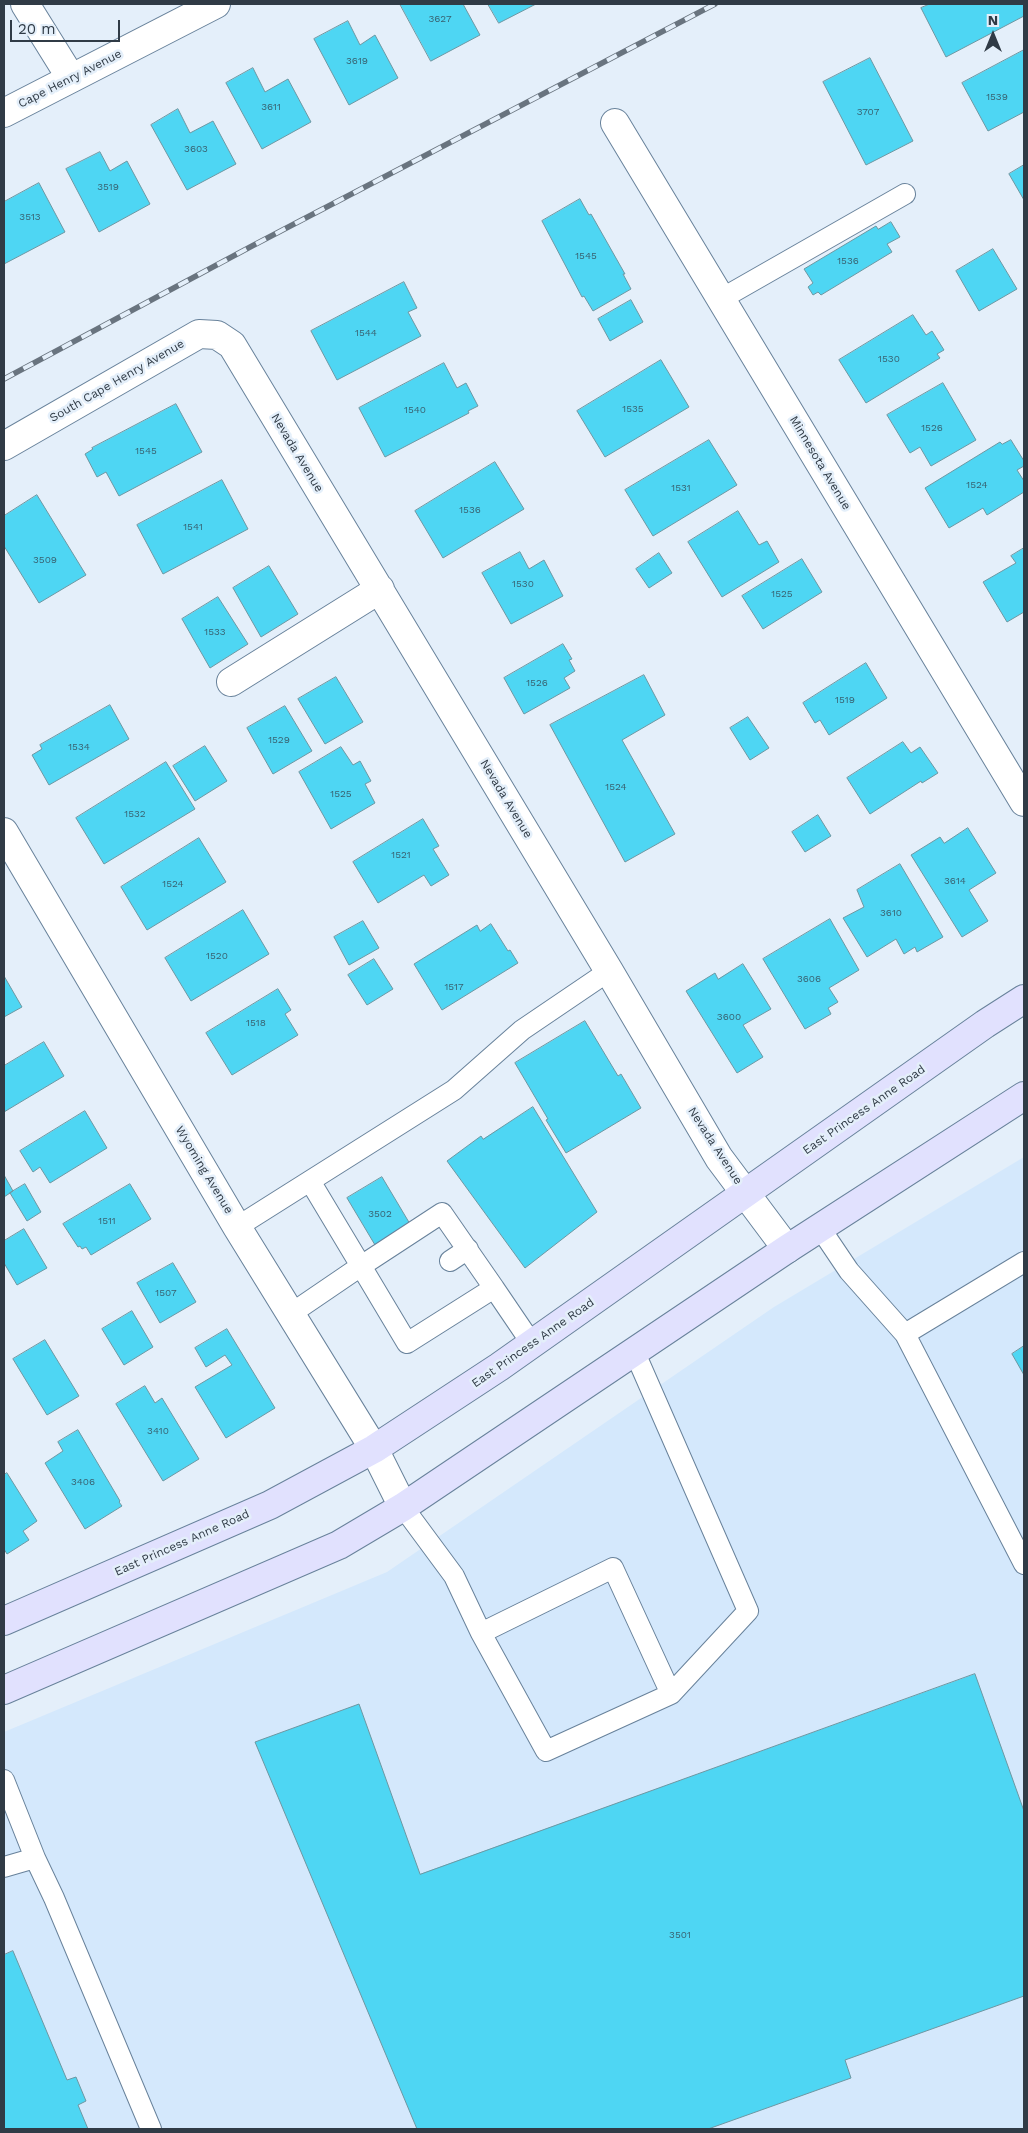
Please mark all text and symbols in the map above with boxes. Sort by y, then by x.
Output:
scale bar [12,10,122,42]
north arrow [968,10,1018,60]
text: N [988,12,998,28]
house number: 3627 [428,13,452,25]
text: 20 m [18,20,56,38]
street label: Cape Henry Avenue [16,47,124,111]
house number: 3619 [346,55,368,67]
house number: 1539 [986,91,1008,103]
house number: 3611 [261,101,281,113]
house number: 3707 [857,106,879,118]
house number: 3603 [184,143,208,155]
house number: 3519 [97,181,119,193]
house number: 3513 [19,211,41,223]
house number: 1545 [575,250,597,262]
house number: 1536 [837,255,859,267]
house number: 1544 [355,327,377,339]
street label: South Cape Henry Avenue [47,336,187,426]
house number: 1530 [878,353,900,365]
house number: 1535 [622,403,644,415]
house number: 1540 [404,404,426,416]
street label: Nevada Avenue [268,411,326,495]
street label: Minnesota Avenue [786,413,854,513]
house number: 1526 [921,422,943,434]
house number: 1545 [135,445,157,457]
house number: 1524 [966,479,988,491]
house number: 1531 [671,482,691,494]
house number: 1536 [459,504,481,516]
house number: 1541 [183,521,203,533]
house number: 3509 [33,554,57,566]
house number: 1530 [512,578,534,590]
house number: 1525 [771,588,793,600]
house number: 1533 [204,626,226,638]
house number: 1526 [526,677,548,689]
house number: 1519 [835,694,855,706]
house number: 1529 [268,734,290,746]
house number: 1534 [68,741,90,753]
street label: Nevada Avenue [477,757,535,841]
house number: 1524 [605,781,627,793]
house number: 1525 [330,788,352,800]
house number: 1532 [124,808,146,820]
house number: 1521 [391,849,411,861]
house number: 3614 [944,875,966,887]
house number: 1524 [162,878,184,890]
house number: 3610 [880,907,902,919]
house number: 1520 [206,950,228,962]
house number: 3606 [797,973,821,985]
house number: 1517 [444,981,464,993]
house number: 3600 [717,1011,741,1023]
house number: 1518 [246,1017,266,1029]
street label: East Princess Anne Road [800,1062,928,1158]
street label: Nevada Avenue [685,1105,745,1187]
street label: Wyoming Avenue [172,1123,236,1217]
house number: 3502 [368,1208,392,1220]
house number: 1511 [98,1215,116,1227]
house number: 1507 [155,1287,177,1299]
street label: East Princess Anne Road [469,1295,597,1391]
house number: 3410 [147,1425,169,1437]
house number: 3406 [71,1476,95,1488]
street label: East Princess Anne Road [112,1507,252,1579]
house number: 3501 [669,1929,691,1941]

